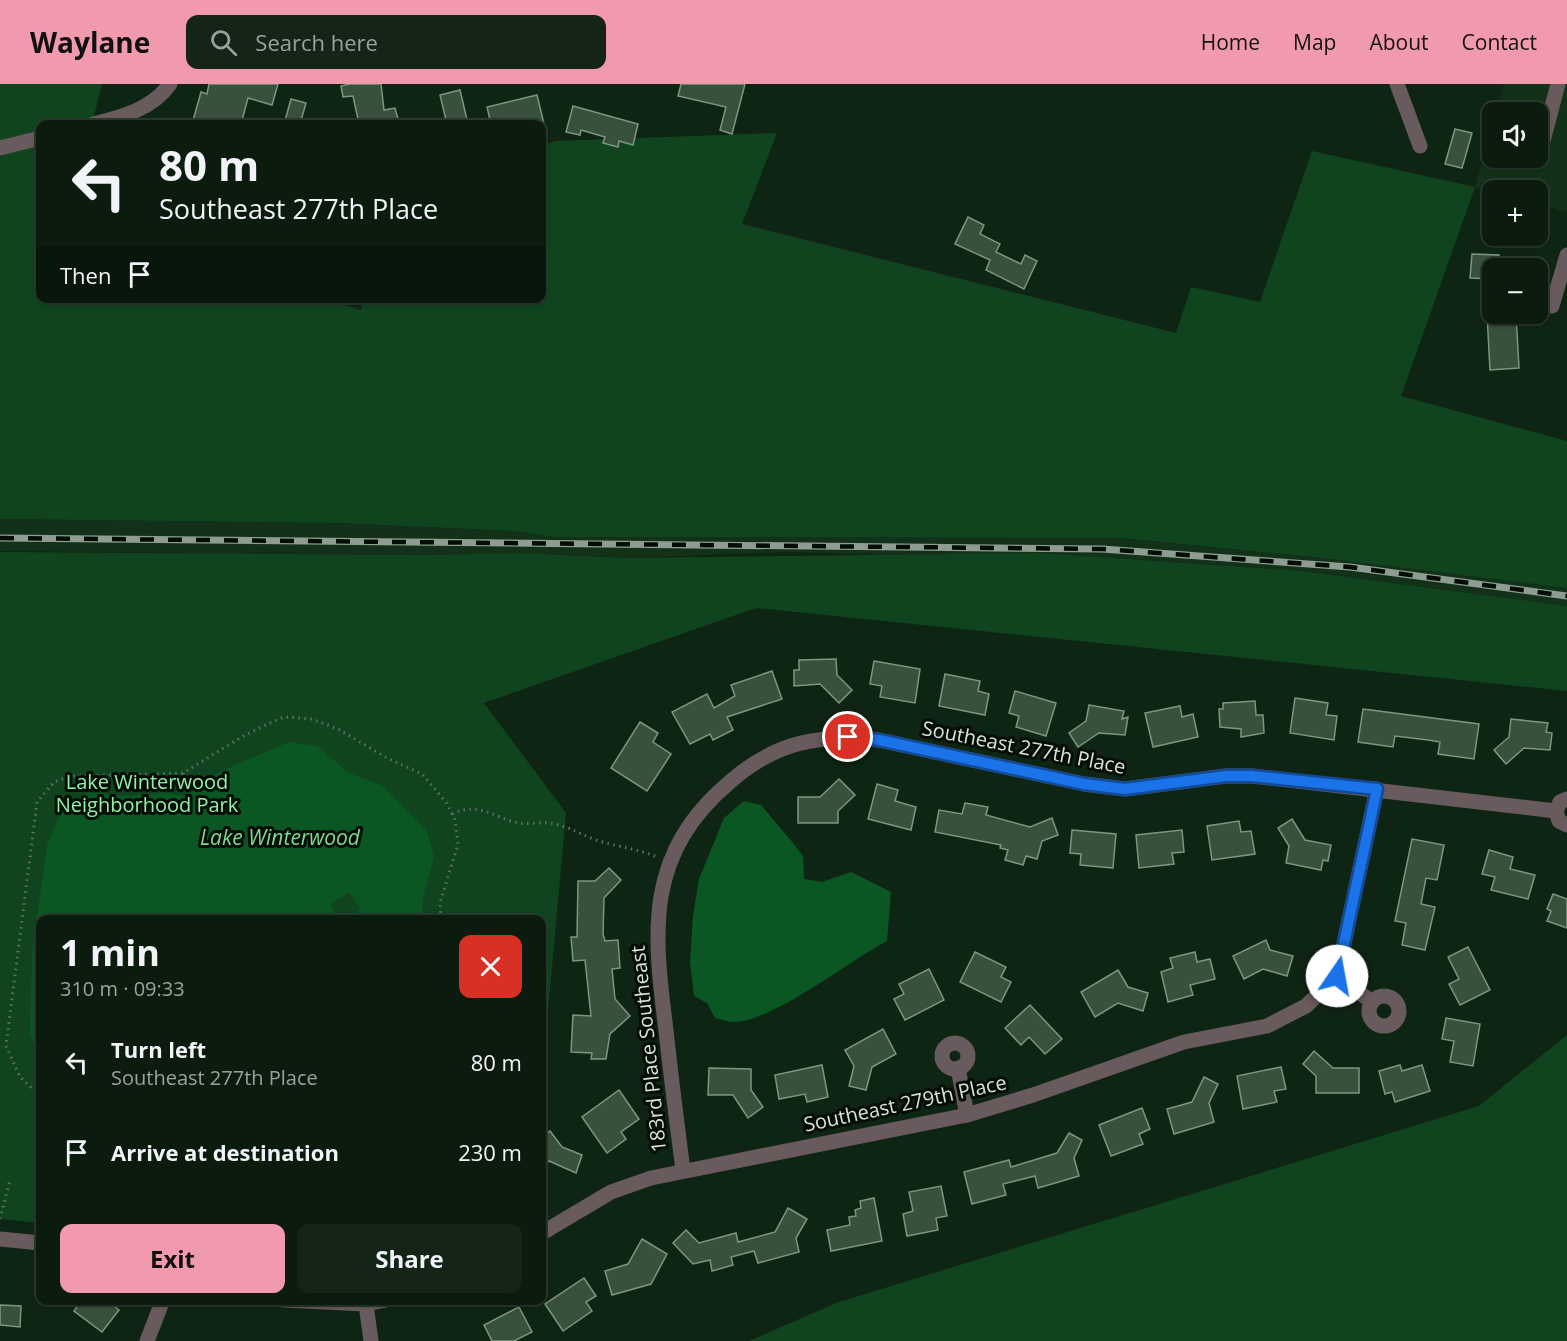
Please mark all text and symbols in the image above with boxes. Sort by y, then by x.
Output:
search box [186,15,606,69]
text: Waylane [30,23,150,61]
icon: search [207,26,240,59]
text: Search here [255,27,378,57]
text: Home [1201,28,1260,56]
text: Map [1293,28,1336,56]
text: About [1369,28,1429,56]
text: Contact [1462,28,1537,56]
map controls [1482,102,1548,324]
button: sound [1482,102,1548,168]
text: 80 m [159,136,259,193]
icon: left [60,144,138,222]
button: + [1482,180,1548,246]
text: Southeast 277th Place [159,190,438,227]
icon: arrive [123,258,156,291]
button: − [1482,258,1548,324]
text: Then [60,260,111,290]
pin [822,711,873,762]
street label: Southeast 277th Place [920,714,1128,780]
icon: arrive [831,720,864,753]
park label: Lake Winterwood Neighborhood Park [56,768,239,818]
water label: Lake Winterwood [200,823,361,851]
text: 1 min [60,928,160,977]
button: close [459,935,522,998]
street label: 183rd Place Southeast [624,944,672,1154]
position arrow [1305,944,1369,1008]
text: 310 m · 09:33 [60,975,185,1002]
text: Turn left [111,1034,206,1064]
icon: left [60,1046,93,1079]
text: 80 m [471,1047,522,1077]
text: Southeast 277th Place [111,1064,318,1091]
street label: Southeast 279th Place [801,1068,1009,1138]
icon: arrive [60,1136,93,1169]
text: Arrive at destination [111,1137,339,1167]
text: 230 m [458,1137,522,1167]
button: Exit [60,1224,285,1293]
button: Share [297,1224,522,1293]

